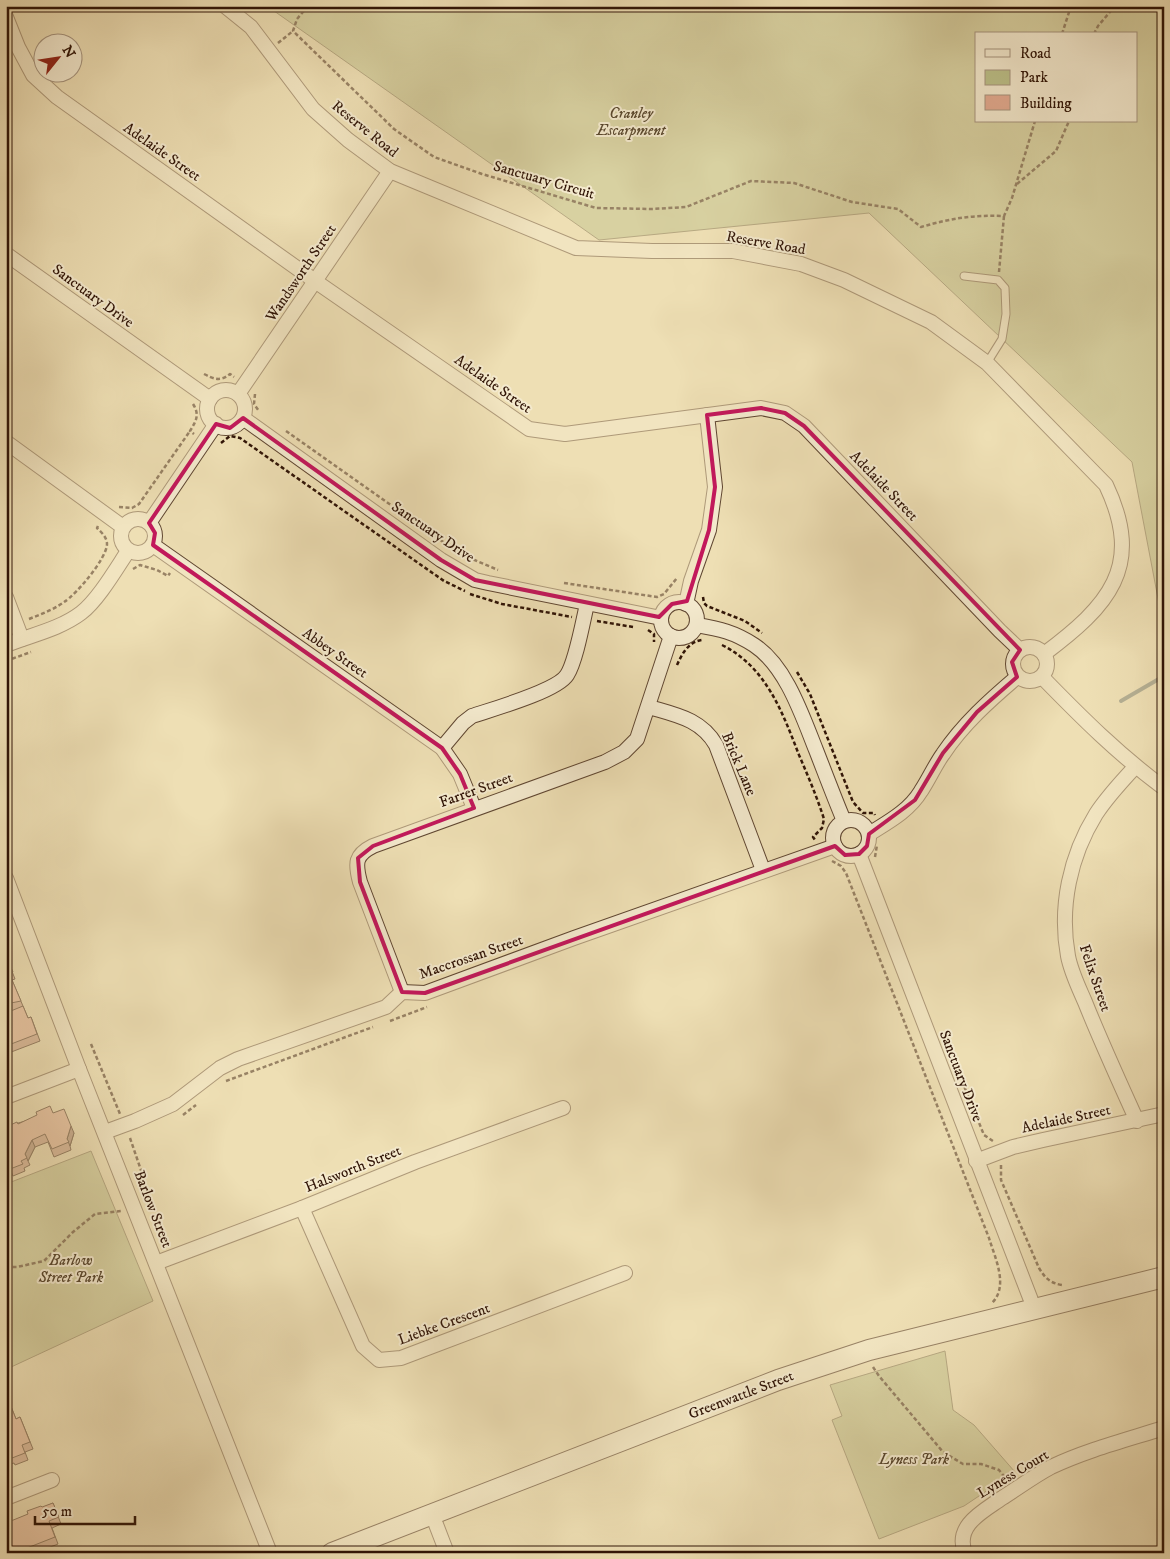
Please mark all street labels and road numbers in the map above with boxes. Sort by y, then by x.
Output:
street label: Reserve Road [328,96,403,162]
street label: Adelaide Street [120,118,205,186]
street label: Sanctuary Circuit [491,156,597,204]
street label: Wandsworth Street [261,221,341,326]
street label: Reserve Road [725,227,808,259]
street label: Sanctuary Drive [48,260,138,332]
street label: Adelaide Street [451,350,536,418]
street label: Adelaide Street [846,447,922,525]
street label: Sanctuary Drive [388,497,478,567]
street label: Abbey Street [299,624,372,683]
street label: Brick Lane [717,729,761,799]
street label: Farrer Street [437,768,516,812]
street label: Maccrossan Street [416,930,526,984]
street label: Felix Street [1075,942,1115,1014]
street label: Sanctuary Drive [935,1028,987,1124]
street label: Adelaide Street [1020,1100,1112,1138]
street label: Halsworth Street [302,1141,404,1197]
street label: Barlow Street [130,1168,177,1251]
street label: Liebke Crescent [395,1299,493,1349]
street label: Greenwattle Street [686,1366,796,1424]
street label: Lyness Court [974,1445,1052,1503]

